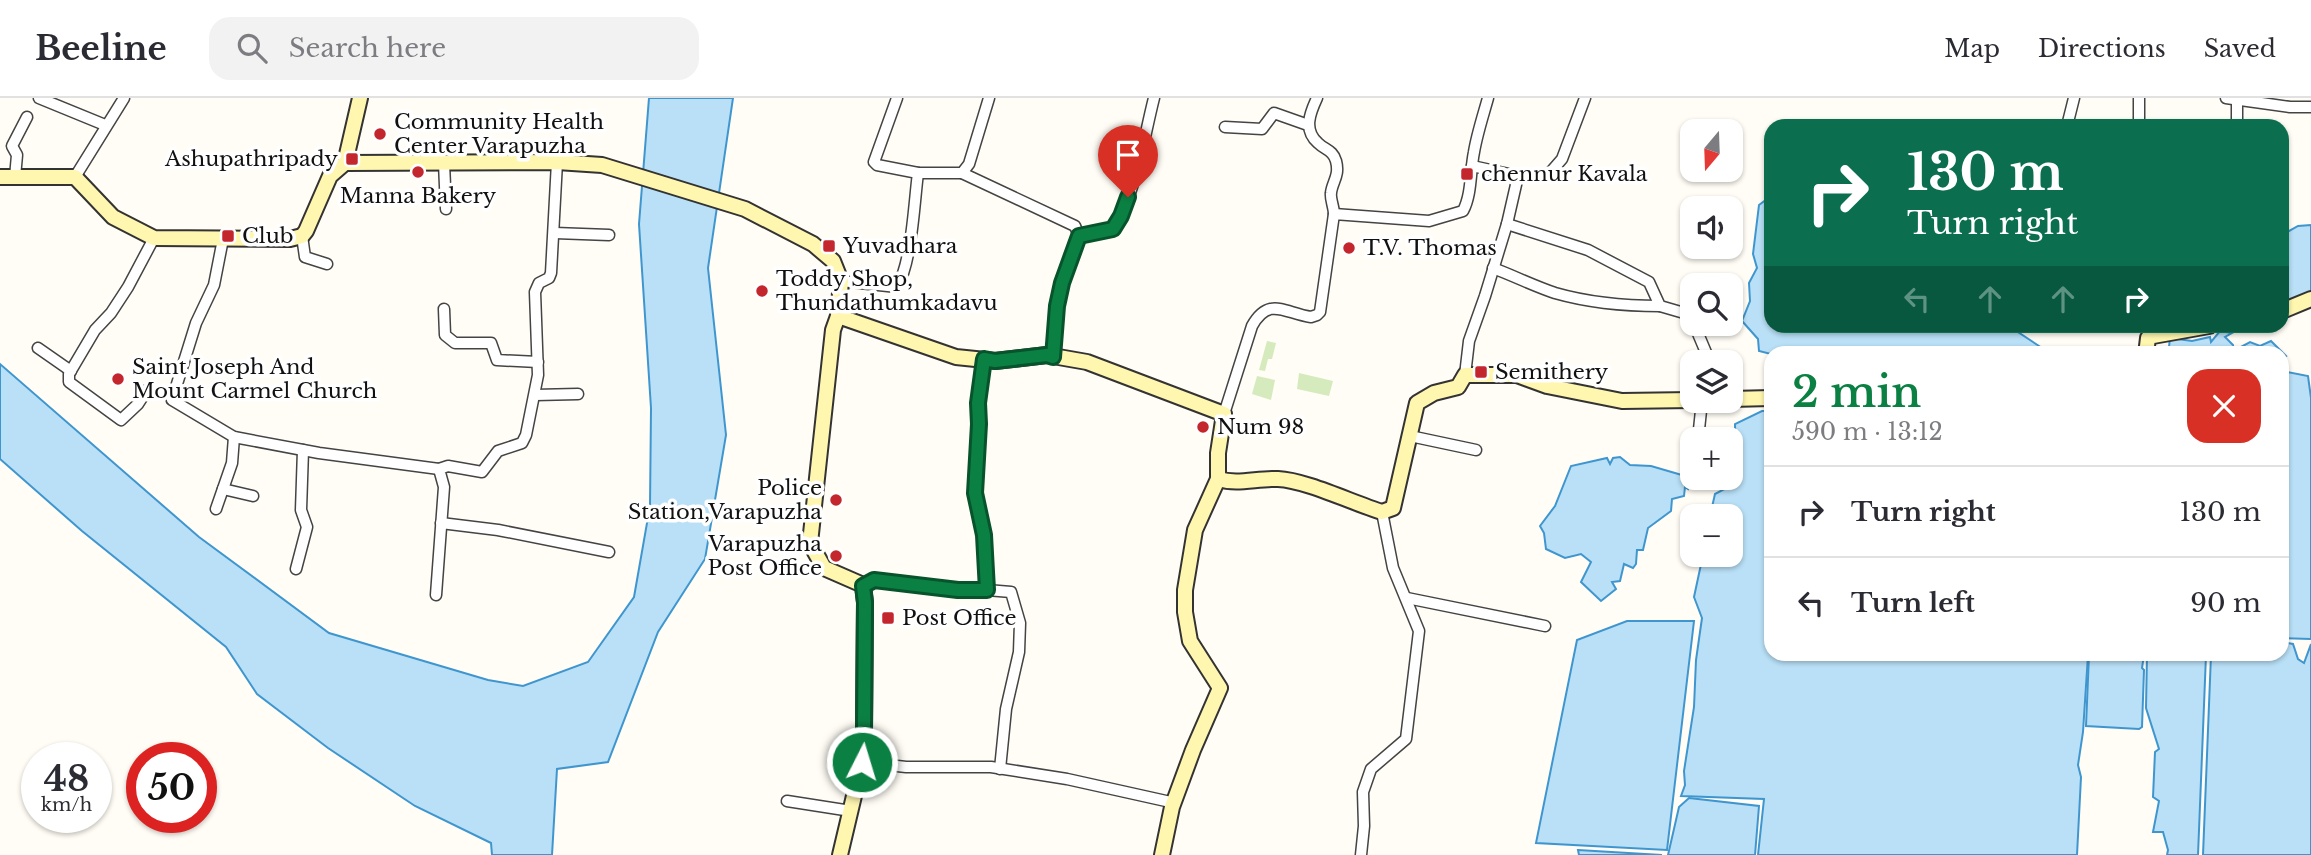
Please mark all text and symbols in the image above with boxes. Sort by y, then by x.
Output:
search box [209,17,699,80]
text: Beeline [35,28,167,69]
icon: search [233,29,271,67]
text: Search here [289,32,446,64]
text: Map [1944,34,2000,63]
text: Directions [2038,34,2166,63]
text: Saved [2204,34,2276,63]
place label: Community Health Center Varapuzha [394,109,604,159]
north arrow [1680,119,1743,182]
map controls [1680,119,1743,567]
pin [1098,125,1158,197]
marker: Community Health Center Varapuzha [372,126,388,142]
icon: arrive [1109,136,1147,174]
text: 130 m [1907,142,2064,203]
place label: Ashupathripady [164,146,339,172]
icon: right [1792,147,1883,238]
marker: Ashupathripady [344,151,360,167]
place label: chennur Kavala [1481,161,1648,187]
marker: Manna Bakery [410,164,426,180]
marker: chennur Kavala [1459,166,1475,182]
place label: Manna Bakery [340,183,497,209]
button: sound [1680,196,1743,259]
text: Turn right [1907,203,2078,243]
place label: Club [242,223,293,249]
marker: Club [220,228,236,244]
place label: Yuvadhara [842,233,958,259]
place label: T.V. Thomas [1363,235,1497,261]
marker: Yuvadhara [821,238,837,254]
marker: T.V. Thomas [1341,240,1357,256]
place label: Toddy Shop, Thundathumkadavu [776,266,998,316]
button: search [1680,273,1743,336]
icon: left [1898,280,1936,318]
icon: ahead [1971,280,2009,318]
icon: ahead [2044,280,2082,318]
icon: right [2117,280,2155,318]
marker: Toddy Shop, Thundathumkadavu [754,283,770,299]
button: layers [1680,350,1743,413]
place label: Saint Joseph And Mount Carmel Church [132,354,377,404]
place label: Semithery [1495,359,1609,385]
marker: Semithery [1473,364,1489,380]
text: 2 min [1792,366,1921,418]
button: close [2187,369,2261,443]
marker: Saint Joseph And Mount Carmel Church [110,371,126,387]
place label: Num 98 [1217,414,1304,440]
text: 590 m · 13:12 [1792,418,1943,446]
marker: Num 98 [1195,419,1211,435]
button: + [1680,427,1743,490]
place label: Police Station,Varapuzha [628,475,822,525]
marker: Police Station,Varapuzha [828,492,844,508]
icon: right [1792,493,1830,531]
text: Turn right [1851,496,1996,528]
text: 130 m [2179,496,2261,528]
button: − [1680,504,1743,567]
place label: Varapuzha Post Office [707,531,822,581]
marker: Varapuzha Post Office [828,548,844,564]
icon: left [1792,584,1830,622]
text: Turn left [1851,587,1975,619]
text: 90 m [2190,587,2261,619]
place label: Post Office [902,605,1017,631]
marker: Post Office [880,610,896,626]
position arrow [825,725,899,799]
speed limit sign: 50 [126,742,217,833]
text: 48 [44,757,89,800]
text: km/h [41,794,92,816]

